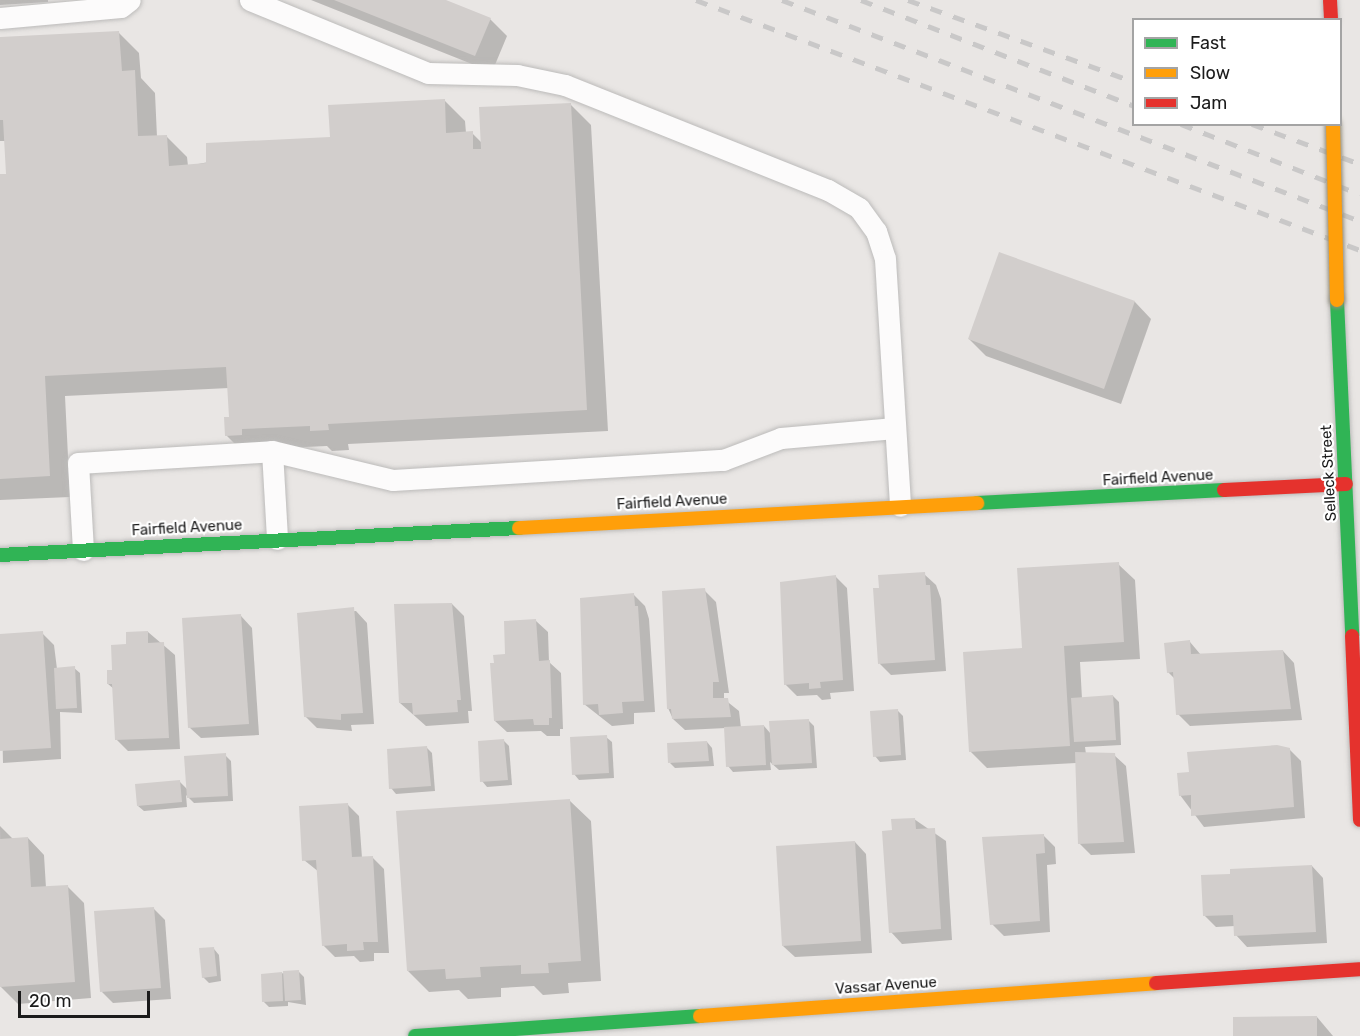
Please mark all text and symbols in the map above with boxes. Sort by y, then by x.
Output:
legend [1132,18,1342,126]
text: Fast [1190,32,1226,54]
text: Slow [1190,62,1230,84]
text: Jam [1190,92,1227,114]
street label: Selleck Street [1317,424,1341,522]
street label: Fairfield Avenue [1102,466,1214,490]
street label: Fairfield Avenue [616,490,728,514]
street label: Fairfield Avenue [131,516,243,540]
street label: Vassar Avenue [834,973,938,999]
scale bar [21,979,153,1017]
text: 20 m [29,990,71,1012]

